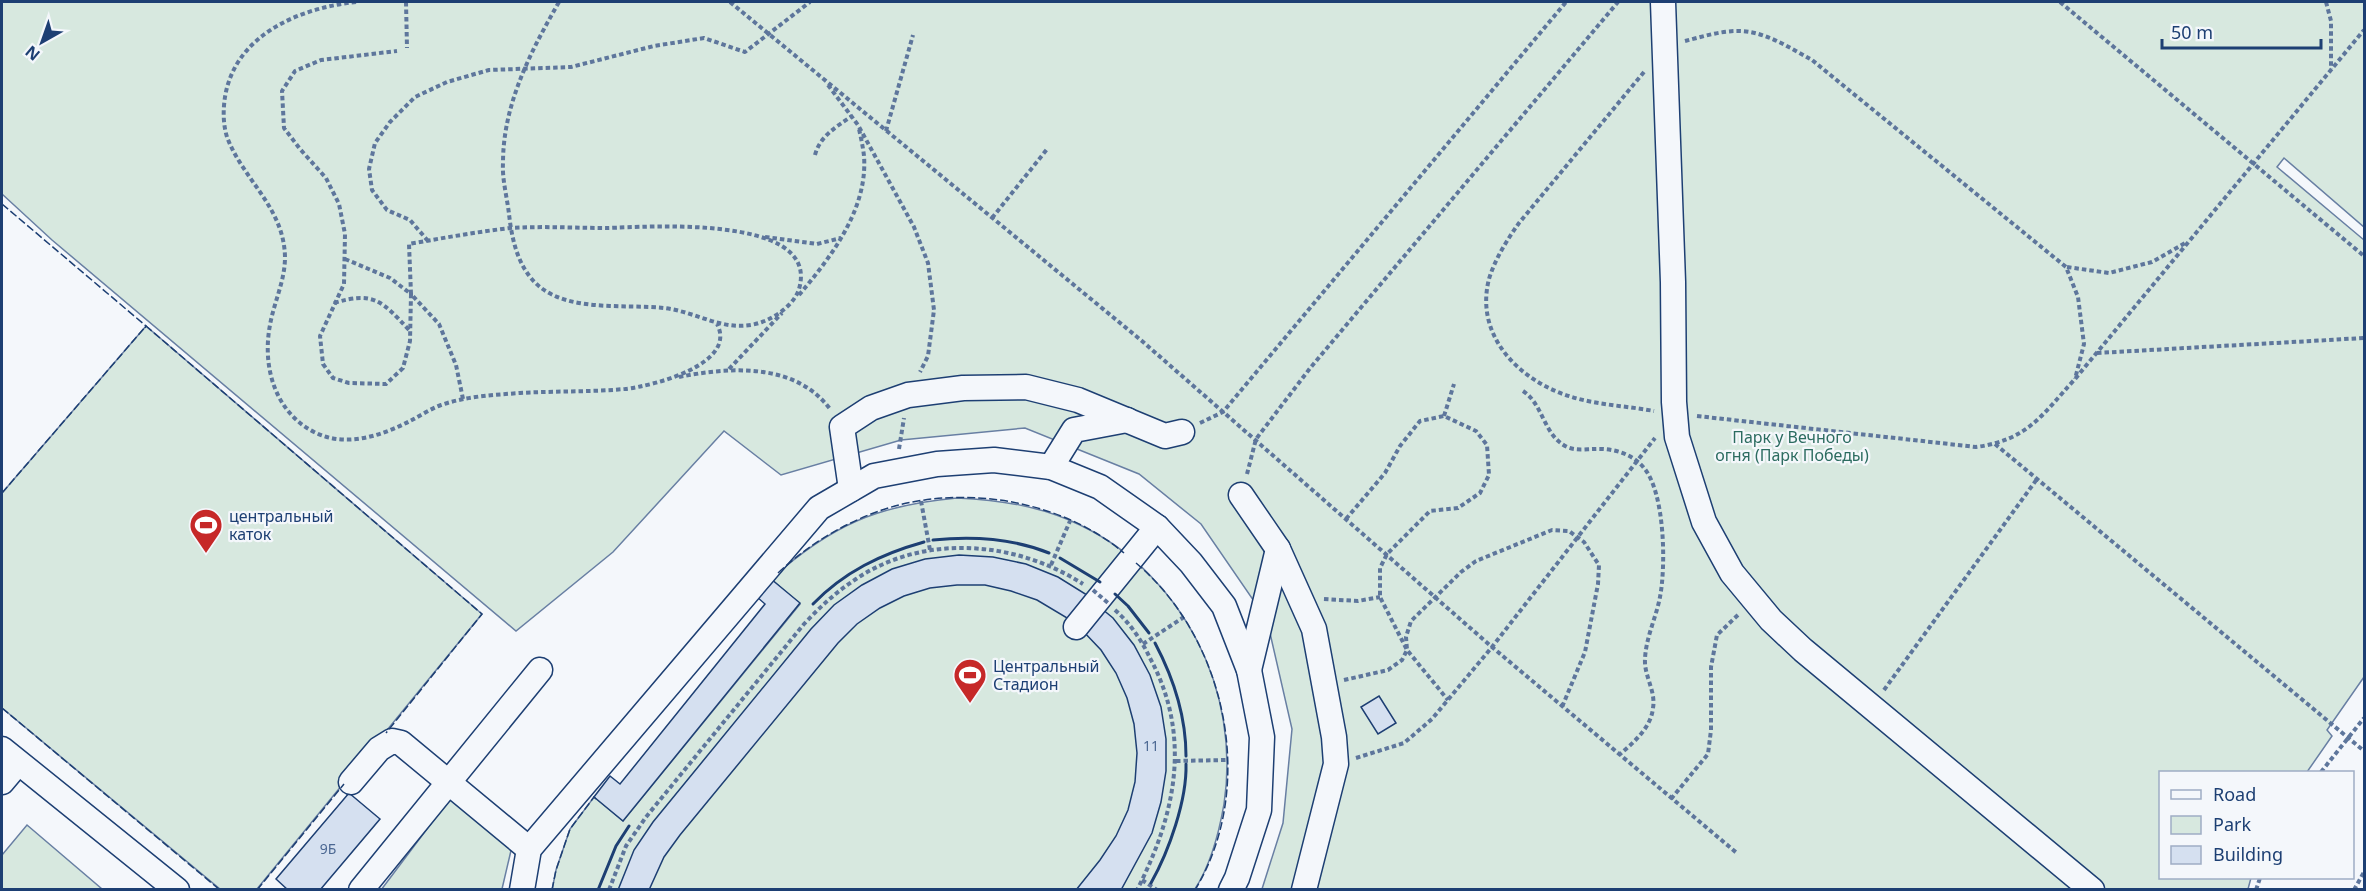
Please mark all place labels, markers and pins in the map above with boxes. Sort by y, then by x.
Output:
place label: центральный каток [229,505,334,545]
sports icon: центральный каток [188,507,224,554]
place label: Центральный Стадион [993,655,1100,695]
sports icon: Центральный Стадион [952,657,988,704]

